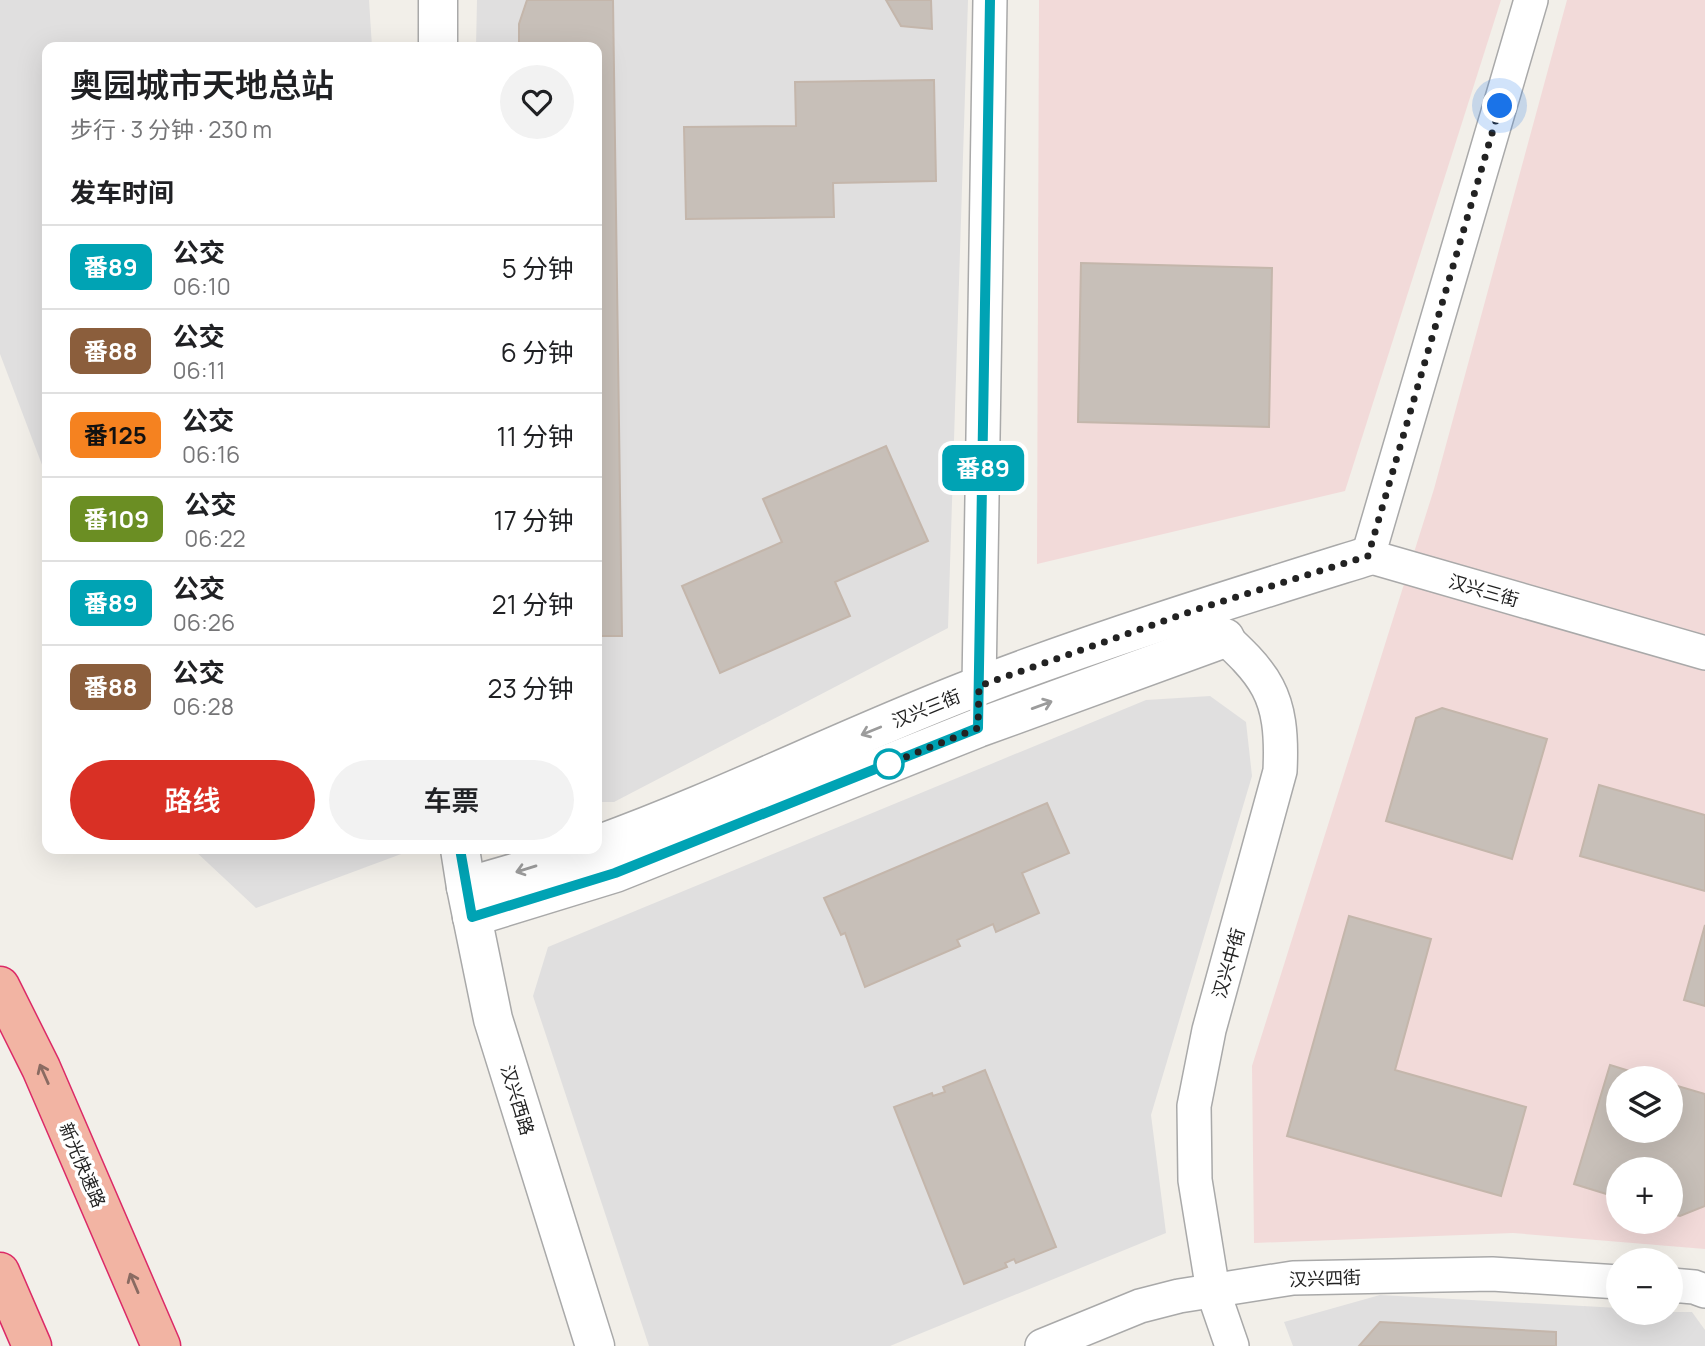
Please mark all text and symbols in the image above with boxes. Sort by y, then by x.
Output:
text: 奥园城市天地总站 [70,62,334,107]
button: heart [500,65,574,139]
your location [1482,88,1517,123]
text: 步行 · 3 分钟 · 230 m [70,113,272,145]
text: 发车时间 [70,174,174,210]
text: 公交 [173,234,225,270]
text: 番89 [84,250,138,283]
text: 5 分钟 [502,250,574,286]
text: 06:10 [173,270,231,302]
text: 公交 [172,318,224,354]
text: 番88 [84,334,137,367]
text: 6 分钟 [501,334,574,370]
text: 06:11 [172,354,226,386]
text: 公交 [182,402,234,438]
text: 番125 [84,418,147,451]
text: 11 分钟 [497,418,574,454]
text: 06:16 [182,438,240,470]
line badge: 番89 [943,445,1023,491]
text: 番89 [956,451,1010,484]
text: 公交 [184,486,236,522]
text: 番109 [84,502,149,535]
text: 17 分钟 [494,502,574,538]
text: 06:22 [184,522,246,554]
street label: 汉兴三街 [1446,569,1522,611]
text: 公交 [173,570,225,606]
text: 番89 [84,586,138,619]
text: 21 分钟 [492,586,574,622]
text: 06:26 [173,606,235,638]
text: 公交 [172,654,224,690]
text: 番88 [84,670,137,703]
text: 23 分钟 [488,670,574,706]
street label: 汉兴三街 [888,683,964,733]
text: 06:28 [172,690,234,722]
one-way arrow [1030,697,1052,710]
one-way arrow [861,725,882,738]
unlabelled marker [874,749,904,779]
button: 路线 [70,760,315,840]
button: 车票 [329,760,574,840]
one-way arrow [515,864,537,877]
street label: 汉兴中街 [1207,925,1249,1001]
street label: 汉兴西路 [496,1062,540,1138]
one-way arrow [37,1064,50,1086]
map controls [1606,1066,1683,1325]
button: layers [1606,1066,1683,1143]
street label: 新光快速路 [54,1119,112,1211]
button: + [1606,1157,1683,1234]
button: − [1606,1248,1683,1325]
street label: 汉兴四街 [1289,1265,1361,1291]
one-way arrow [127,1273,140,1295]

